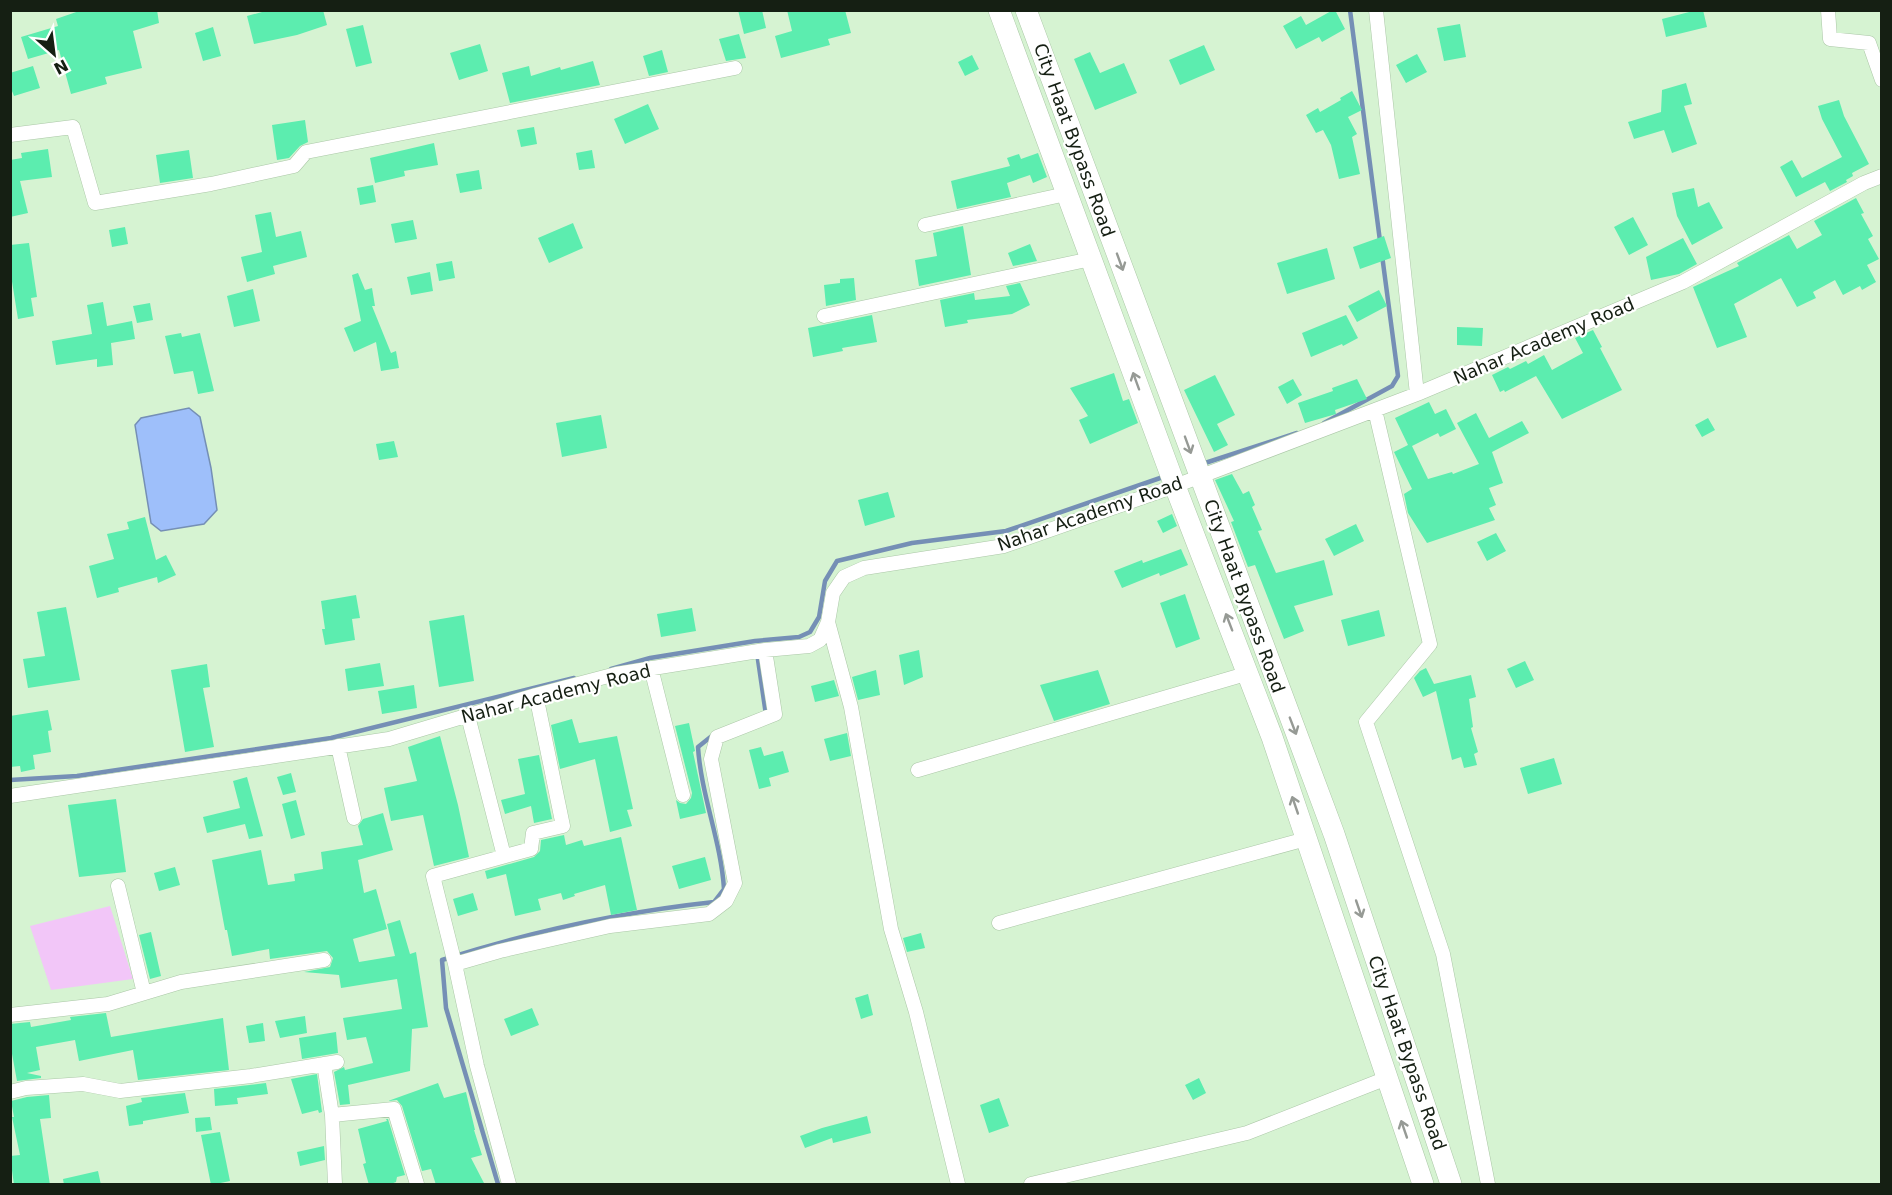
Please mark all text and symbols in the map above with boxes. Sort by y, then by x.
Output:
north arrow [24,24,84,84]
street label: City Haat Bypass Road [1030,40,1119,239]
text: N [50,55,71,78]
one-way arrow [1115,252,1126,271]
street label: Nahar Academy Road [1450,293,1637,388]
one-way arrow [1130,372,1141,391]
one-way arrow [1183,435,1194,454]
street label: Nahar Academy Road [994,472,1185,555]
street label: City Haat Bypass Road [1200,496,1289,695]
one-way arrow [1222,613,1233,631]
street label: Nahar Academy Road [459,660,653,727]
one-way arrow [1288,716,1299,735]
one-way arrow [1288,796,1299,815]
one-way arrow [1354,899,1365,918]
street label: City Haat Bypass Road [1364,953,1451,1153]
one-way arrow [1398,1120,1409,1139]

